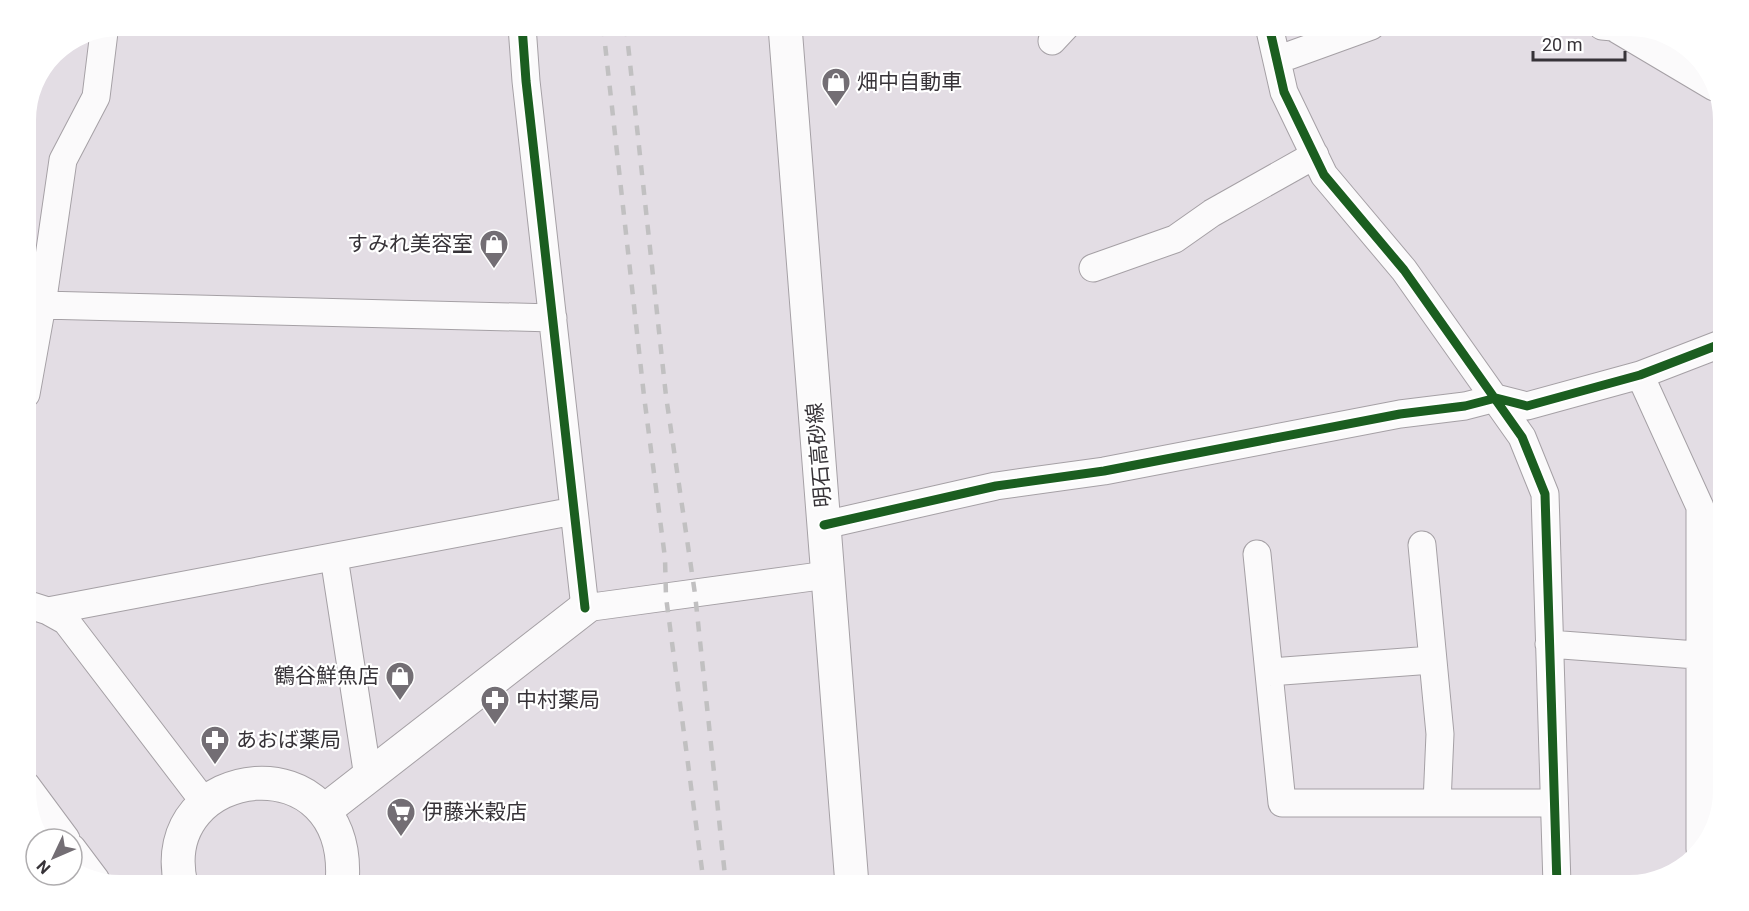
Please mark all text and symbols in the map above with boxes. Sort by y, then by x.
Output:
scale bar [1533,24,1624,62]
text: 20 m [1542,34,1582,55]
shop icon: 畑中自動車 [820,66,852,108]
place label: 畑中自動車 [857,70,962,94]
shop icon: すみれ美容室 [478,228,510,270]
place label: すみれ美容室 [347,232,473,256]
street label: 明石高砂線 [802,402,836,508]
shop icon: 鶴谷鮮魚店 [384,660,416,702]
place label: 鶴谷鮮魚店 [274,664,379,688]
pharmacy icon: 中村薬局 [479,684,511,726]
place label: 中村薬局 [516,688,600,712]
pharmacy icon: あおば薬局 [199,724,231,766]
place label: あおば薬局 [236,728,341,752]
supermarket icon: 伊藤米穀店 [385,796,417,838]
place label: 伊藤米穀店 [422,800,527,824]
north arrow [24,827,84,887]
text: N [33,856,54,878]

